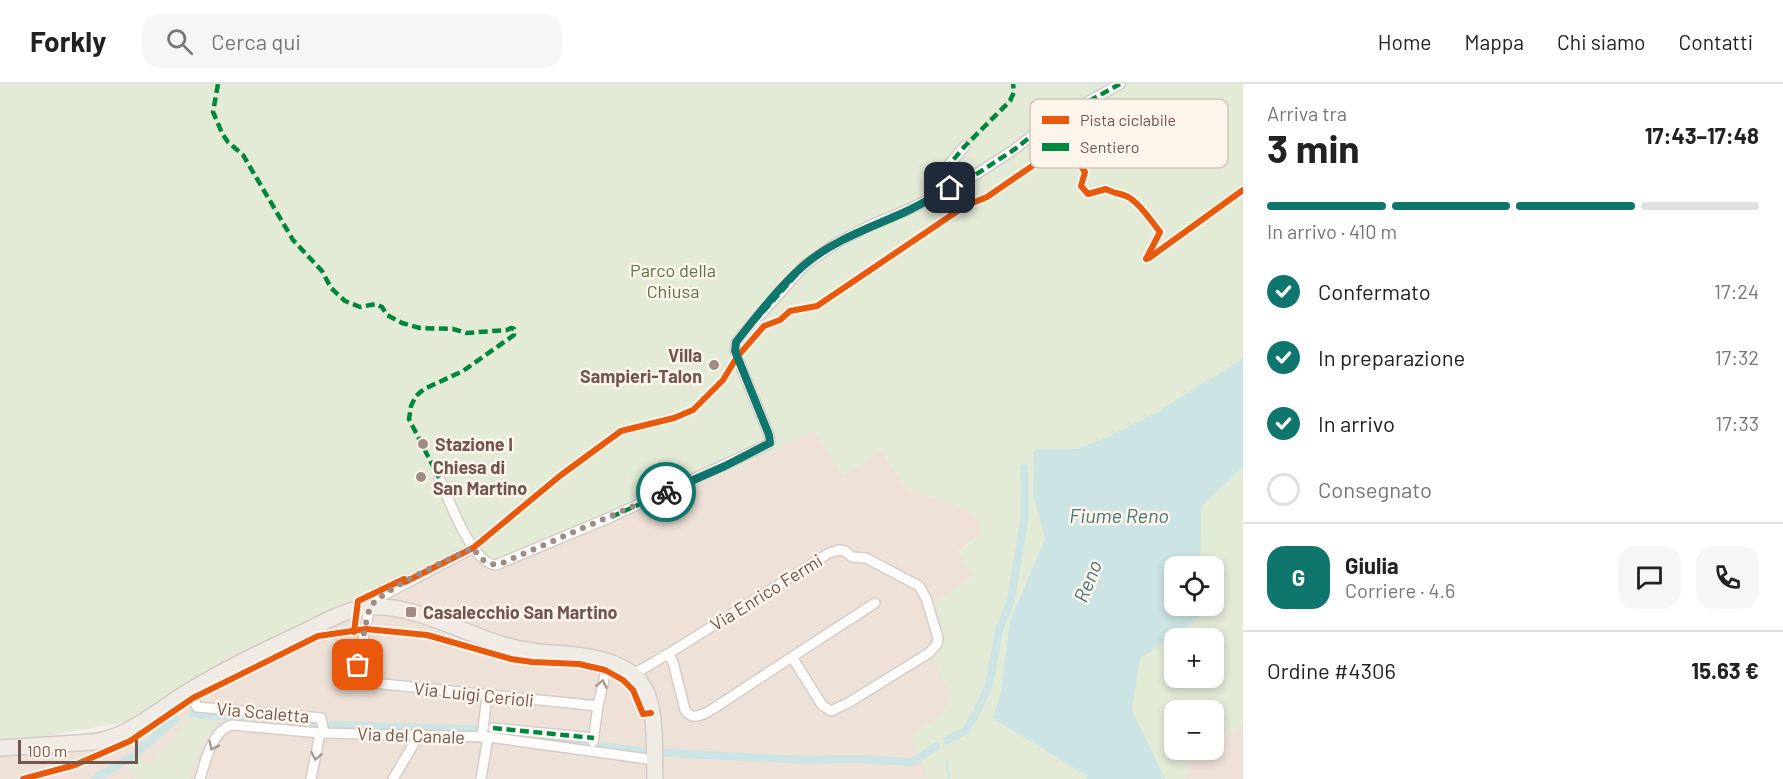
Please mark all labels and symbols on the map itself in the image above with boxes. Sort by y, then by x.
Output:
legend [1030,99,1228,168]
text: Pista ciclabile [1080,110,1176,129]
text: Sentiero [1080,137,1139,156]
pin [924,162,975,213]
park label: Parco della Chiusa [630,259,716,302]
place label: Villa Sampieri-Talon [580,344,702,387]
marker: Villa Sampieri-Talon [707,358,721,372]
place label: Stazione I [435,433,513,455]
marker: Stazione I [416,437,430,451]
place label: Chiesa di San Martino [433,456,527,499]
courier [636,462,696,522]
marker: Chiesa di San Martino [414,470,428,484]
water label: Fiume Reno [1069,503,1169,527]
street label: Via Enrico Fermi [706,549,826,635]
water label: Reno [1068,557,1106,605]
place label: Casalecchio San Martino [423,601,618,623]
marker: Casalecchio San Martino [404,605,418,619]
pin [332,639,383,690]
street label: Via Luigi Cerioli [413,677,535,711]
one-way arrow [595,680,608,690]
street label: Via Scaletta [216,697,310,727]
street label: Via del Canale [357,722,465,748]
scale bar [18,737,138,764]
one-way arrow [208,739,220,750]
one-way arrow [310,751,323,761]

